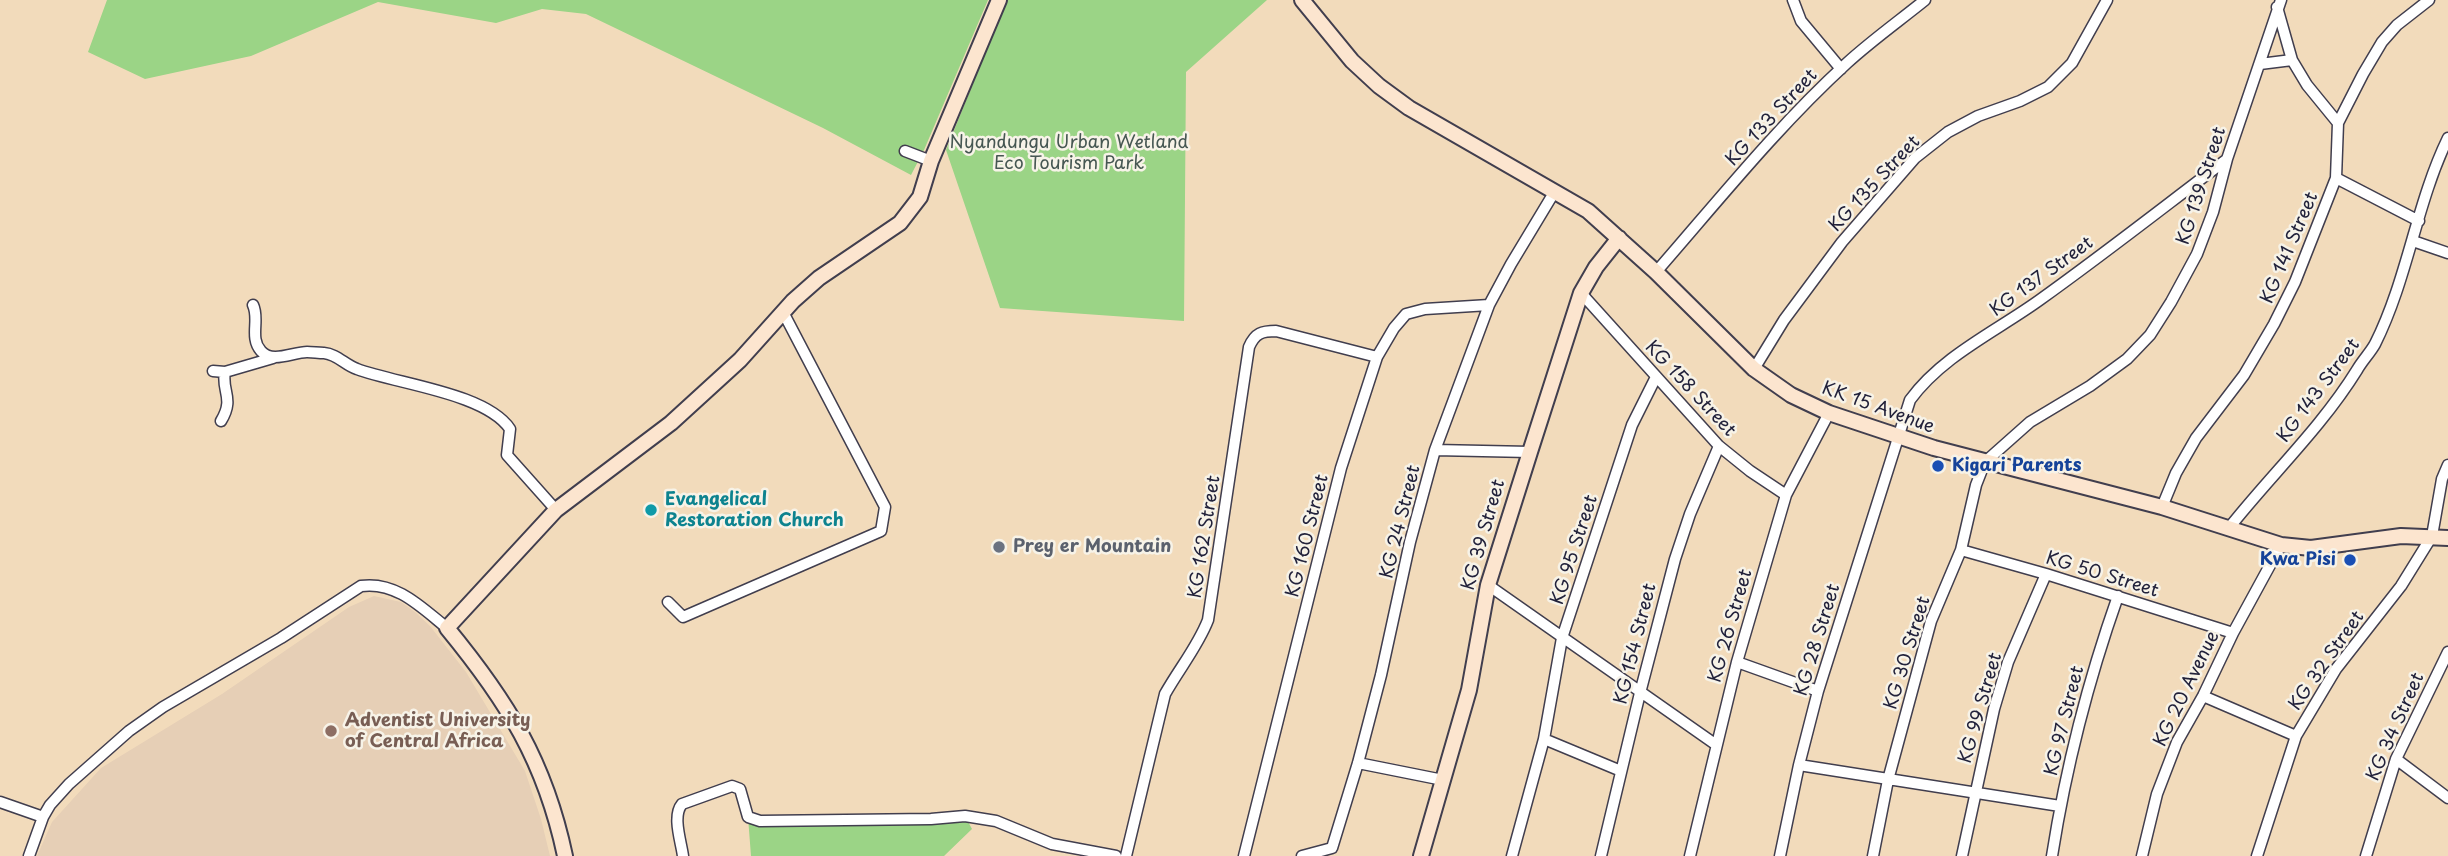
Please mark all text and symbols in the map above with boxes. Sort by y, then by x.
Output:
street label: KG 133 Street [1722,65,1822,171]
street label: KG 139 Street [2173,125,2231,247]
park label: Nyandungu Urban Wetland Eco Tourism Park [950,132,1188,174]
street label: KG 135 Street [1825,132,1925,236]
street label: KG 141 Street [2257,189,2323,307]
street label: KG 137 Street [1986,232,2098,322]
street label: KG 143 Street [2273,335,2365,447]
street label: KG 158 Street [1640,337,1740,441]
street label: KK 15 Avenue [1819,378,1937,438]
place label: Kigari Parents [1952,455,2081,477]
marker: Kigari Parents [1930,458,1946,474]
street label: KG 24 Street [1376,463,1426,581]
street label: KG 160 Street [1282,472,1334,600]
street label: KG 162 Street [1185,474,1225,600]
street label: KG 39 Street [1458,477,1510,593]
place label: Evangelical Restoration Church [665,489,844,532]
street label: KG 95 Street [1547,492,1603,608]
marker: Evangelical Restoration Church [643,502,659,518]
place label: Prey er Mountain [1013,536,1171,558]
marker: Prey er Mountain [991,539,1007,555]
street label: KG 50 Street [2043,548,2161,602]
place label: Kwa Pisi [2260,549,2336,571]
marker: Kwa Pisi [2342,552,2358,568]
street label: KG 26 Street [1705,567,1757,685]
street label: KG 154 Street [1611,581,1661,707]
street label: KG 28 Street [1791,581,1845,699]
street label: KG 30 Street [1881,594,1935,712]
street label: KG 32 Street [2285,607,2369,715]
street label: KG 20 Avenue [2150,628,2224,750]
street label: KG 99 Street [1955,650,2007,766]
street label: KG 97 Street [2041,664,2089,778]
street label: KG 34 Street [2363,670,2429,784]
place label: Adventist University of Central Africa [345,710,531,752]
marker: Adventist University of Central Africa [323,723,339,739]

